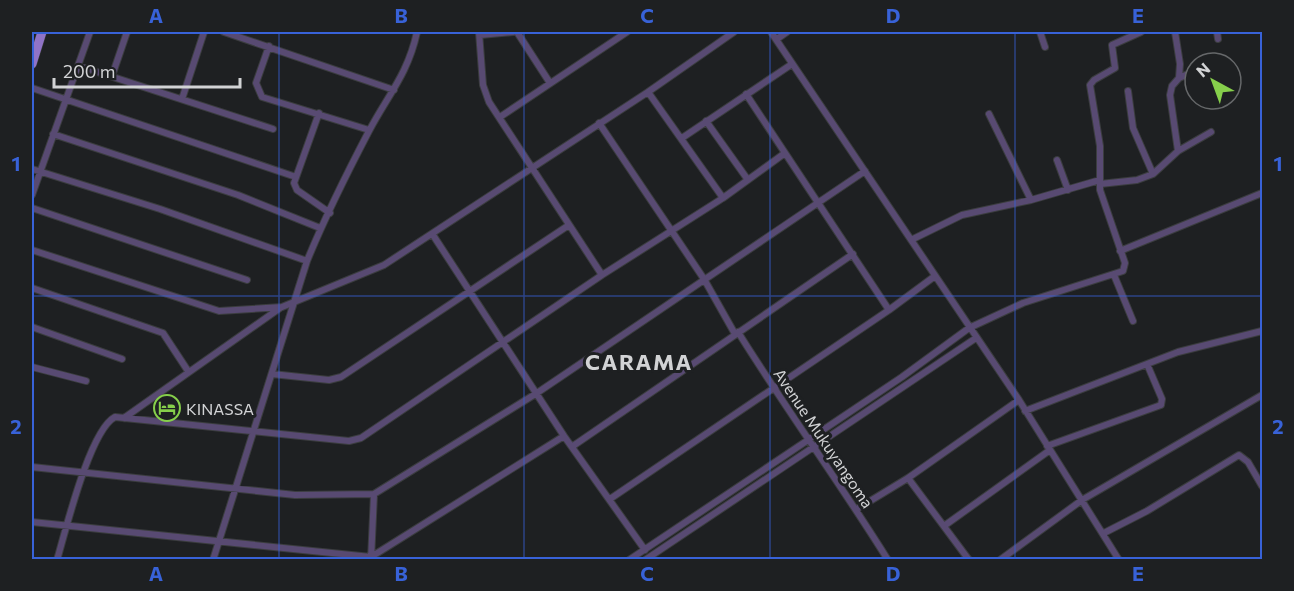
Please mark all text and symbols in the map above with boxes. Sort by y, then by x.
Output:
text: A [149,3,163,27]
text: B [394,3,408,27]
text: C [640,3,654,27]
text: D [886,3,900,27]
text: E [1132,3,1144,27]
scale bar [54,51,240,89]
north arrow [1183,51,1243,111]
text: N [1192,58,1214,80]
text: 200 m [63,60,116,82]
text: 1 [11,151,21,175]
text: 1 [1273,151,1283,175]
district label: CARAMA [585,348,693,375]
street label: Avenue Mukuyangoma [770,365,878,511]
hotel icon: KINASSA [152,393,182,423]
place label: KINASSA [186,399,254,418]
text: 2 [10,414,22,438]
text: 2 [1272,414,1284,438]
text: A [149,561,163,585]
text: B [394,561,408,585]
text: C [640,561,654,585]
text: D [886,561,900,585]
text: E [1132,561,1144,585]

